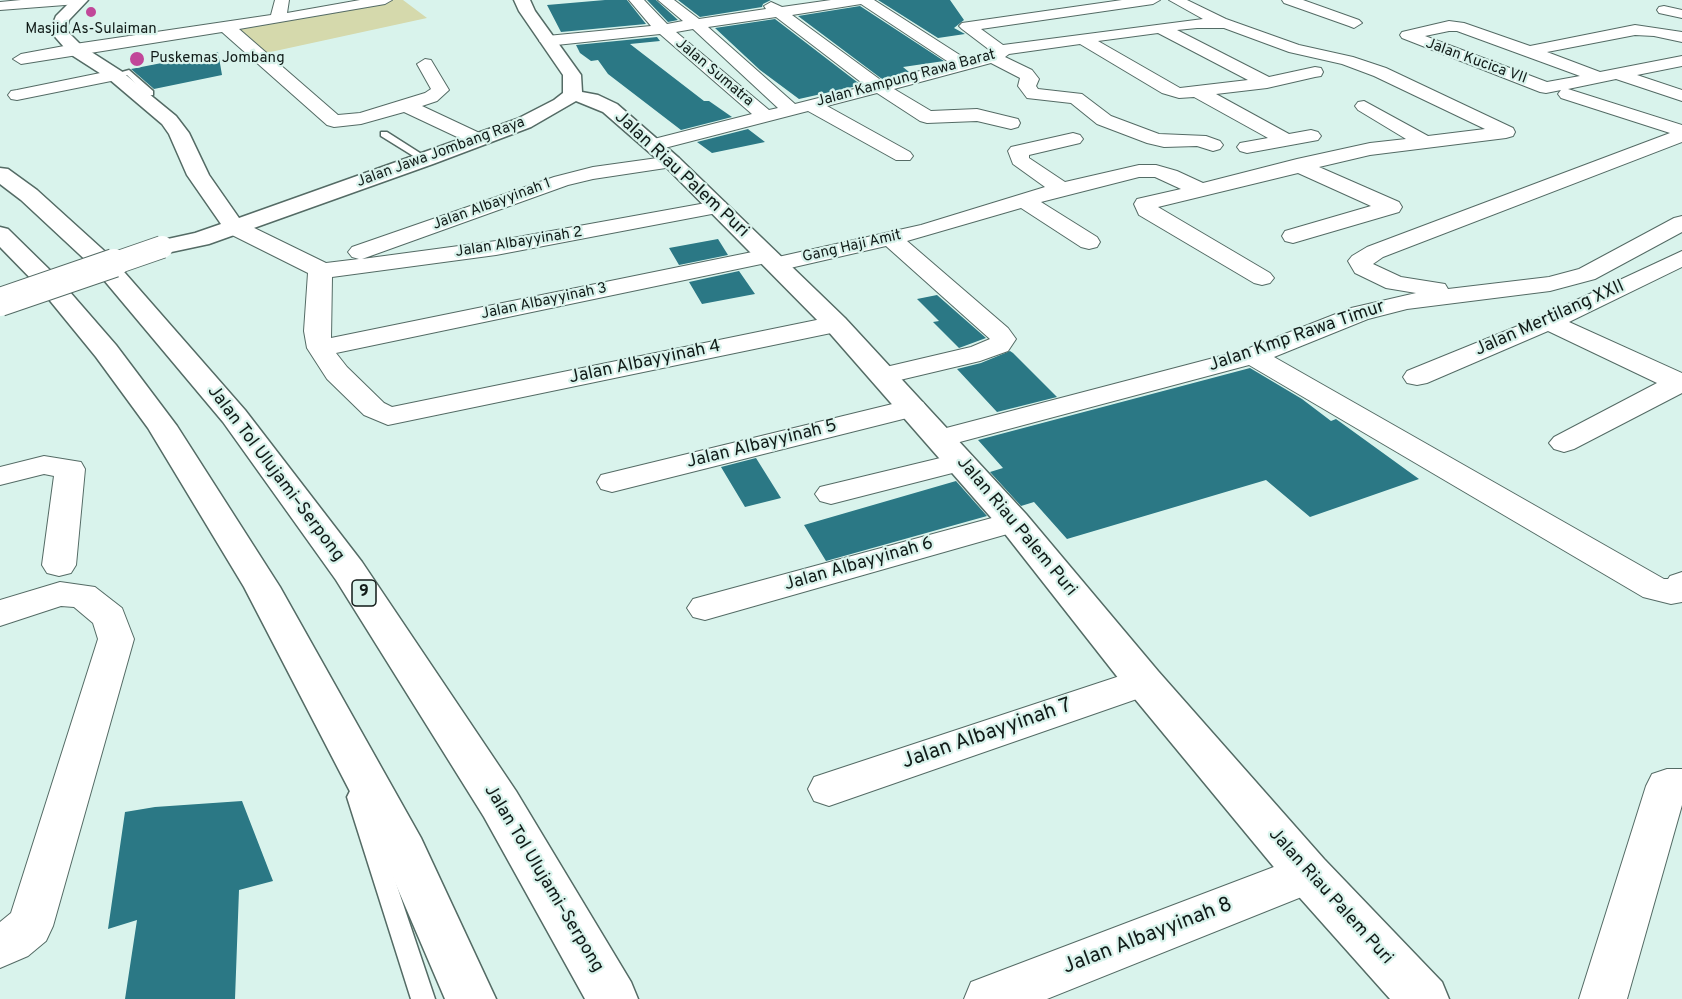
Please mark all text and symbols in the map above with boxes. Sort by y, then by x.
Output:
marker: Masjid As-Sulaiman [84,5,98,19]
place label: Masjid As-Sulaiman [25,21,157,39]
street label: Jalan Sumatra [671,35,757,111]
street label: Jalan Kucica VII [1423,35,1529,89]
street label: Jalan Kampung Rawa Barat [814,46,998,112]
marker: Puskemas Jombang [128,50,146,68]
place label: Puskemas Jombang [150,50,285,68]
street label: Jalan Riau Palem Puri [609,107,753,243]
street label: Jalan Jawa Jombang Raya [354,114,528,192]
street label: Jalan Albayyinah 1 [430,175,554,235]
street label: Jalan Albayyinah 2 [454,224,584,262]
street label: Gang Haji Amit [801,227,903,267]
street label: Jalan Mertilang XXII [1472,276,1628,362]
street label: Jalan Albayyinah 3 [479,280,609,324]
street label: Jalan Kmp Rawa Timur [1206,297,1388,377]
street label: Jalan Albayyinah 4 [567,336,723,390]
street label: Jalan Tol Ulujami–Serpong [202,382,348,566]
street label: Jalan Albayyinah 5 [685,416,839,474]
street label: Jalan Riau Palem Puri [951,453,1081,601]
street label: Jalan Albayyinah 6 [782,533,936,597]
road number: 9 [352,580,376,606]
street label: Jalan Albayyinah 7 [899,694,1075,776]
street label: Jalan Tol Ulujami–Serpong [478,781,608,977]
street label: Jalan Riau Palem Puri [1263,824,1397,970]
street label: Jalan Albayyinah 8 [1060,893,1236,981]

